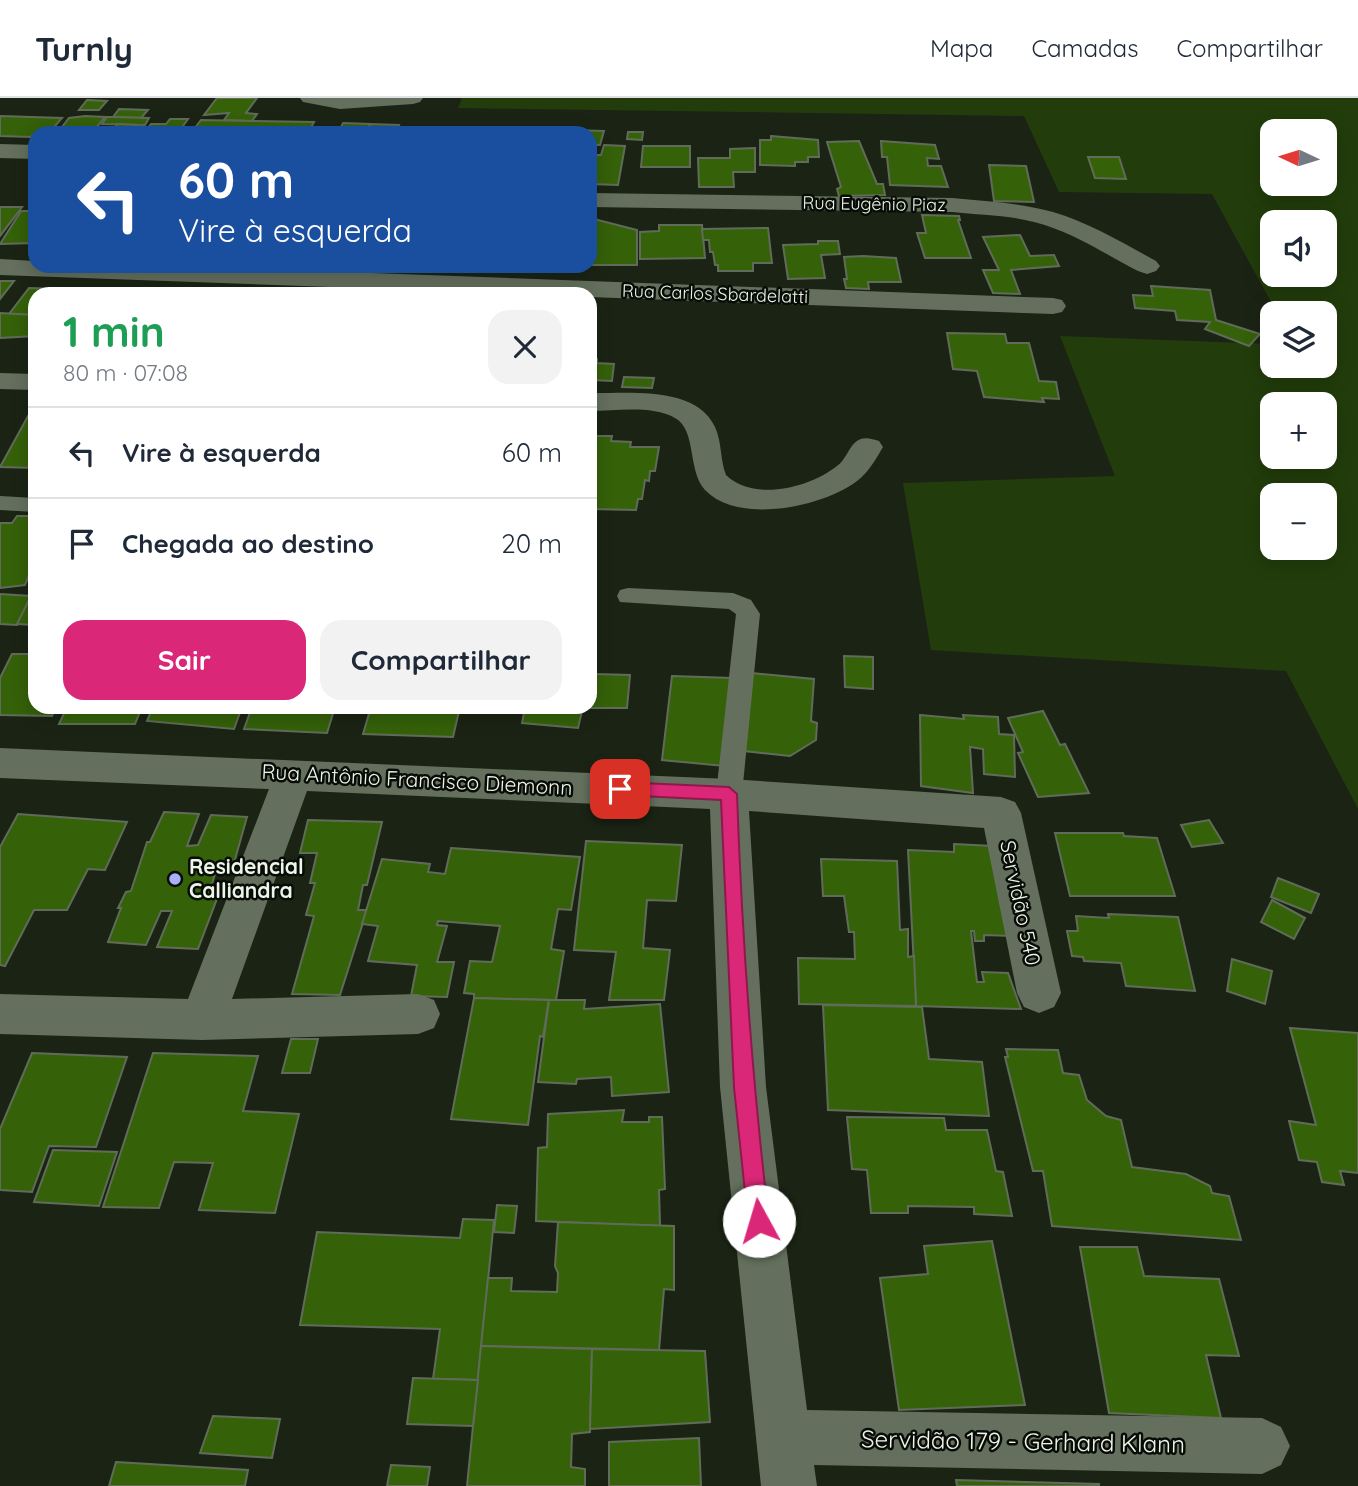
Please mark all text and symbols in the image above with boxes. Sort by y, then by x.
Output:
text: Turnly [35,28,133,69]
text: Mapa [930,33,993,63]
text: Camadas [1031,33,1138,63]
text: Compartilhar [1176,33,1323,63]
north arrow [1260,119,1337,196]
map controls [1260,119,1337,560]
text: 60 m [178,149,294,210]
icon: left [63,154,154,245]
street label: Rua Eugênio Piaz [802,191,946,216]
text: Vire à esquerda [178,210,412,250]
button: sound [1260,210,1337,287]
street label: Rua Carlos Sbardelatti [621,279,809,308]
button: layers [1260,301,1337,378]
text: 1 min [63,305,165,358]
button: close [488,310,562,384]
text: 80 m · 07:08 [63,358,188,387]
button: + [1260,392,1337,469]
icon: left [63,434,101,472]
text: Vire à esquerda [122,436,321,469]
text: 60 m [502,436,562,469]
button: − [1260,483,1337,560]
icon: arrive [63,525,101,563]
text: Chegada ao destino [122,527,374,560]
text: 20 m [501,527,562,560]
button: Sair [63,620,306,700]
button: Compartilhar [320,620,562,700]
street label: Rua Antônio Francisco Diemonn [261,758,573,800]
pin [590,759,650,819]
icon: arrive [601,770,639,808]
street label: Servidão 540 [995,838,1047,968]
place label: Residencial Calliandra [189,853,304,903]
marker: Residencial Calliandra [167,871,183,887]
position arrow [722,1184,796,1258]
street label: Servidão 179 - Gerhard Klann [861,1423,1185,1459]

